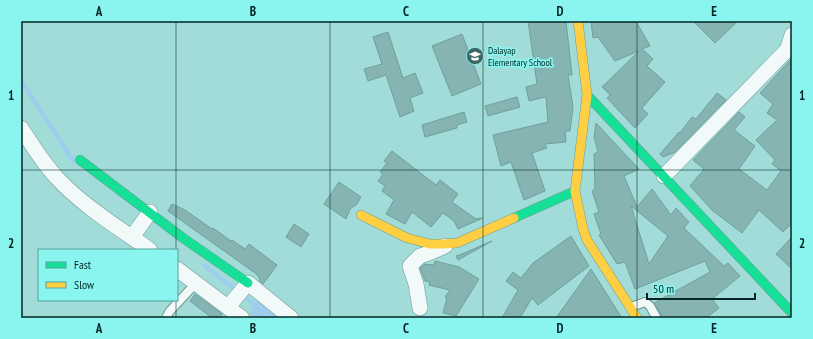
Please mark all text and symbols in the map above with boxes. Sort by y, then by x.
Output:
text: A [95,3,103,20]
text: B [250,3,256,20]
text: C [403,3,409,20]
text: D [557,3,564,20]
text: E [711,3,717,20]
place label: Dalayap Elementary School [488,44,553,69]
school or university icon: Dalayap Elementary School [465,46,485,66]
text: 1 [8,87,14,104]
text: 1 [799,87,805,104]
text: 2 [8,235,14,252]
text: 2 [799,235,805,252]
legend [38,249,178,301]
text: Fast [74,257,92,272]
scale bar [647,275,755,301]
text: Slow [74,277,95,292]
text: 50 m [653,281,674,296]
text: A [95,320,103,337]
text: B [250,320,256,337]
text: C [403,320,409,337]
text: D [557,320,564,337]
text: E [711,320,717,337]

